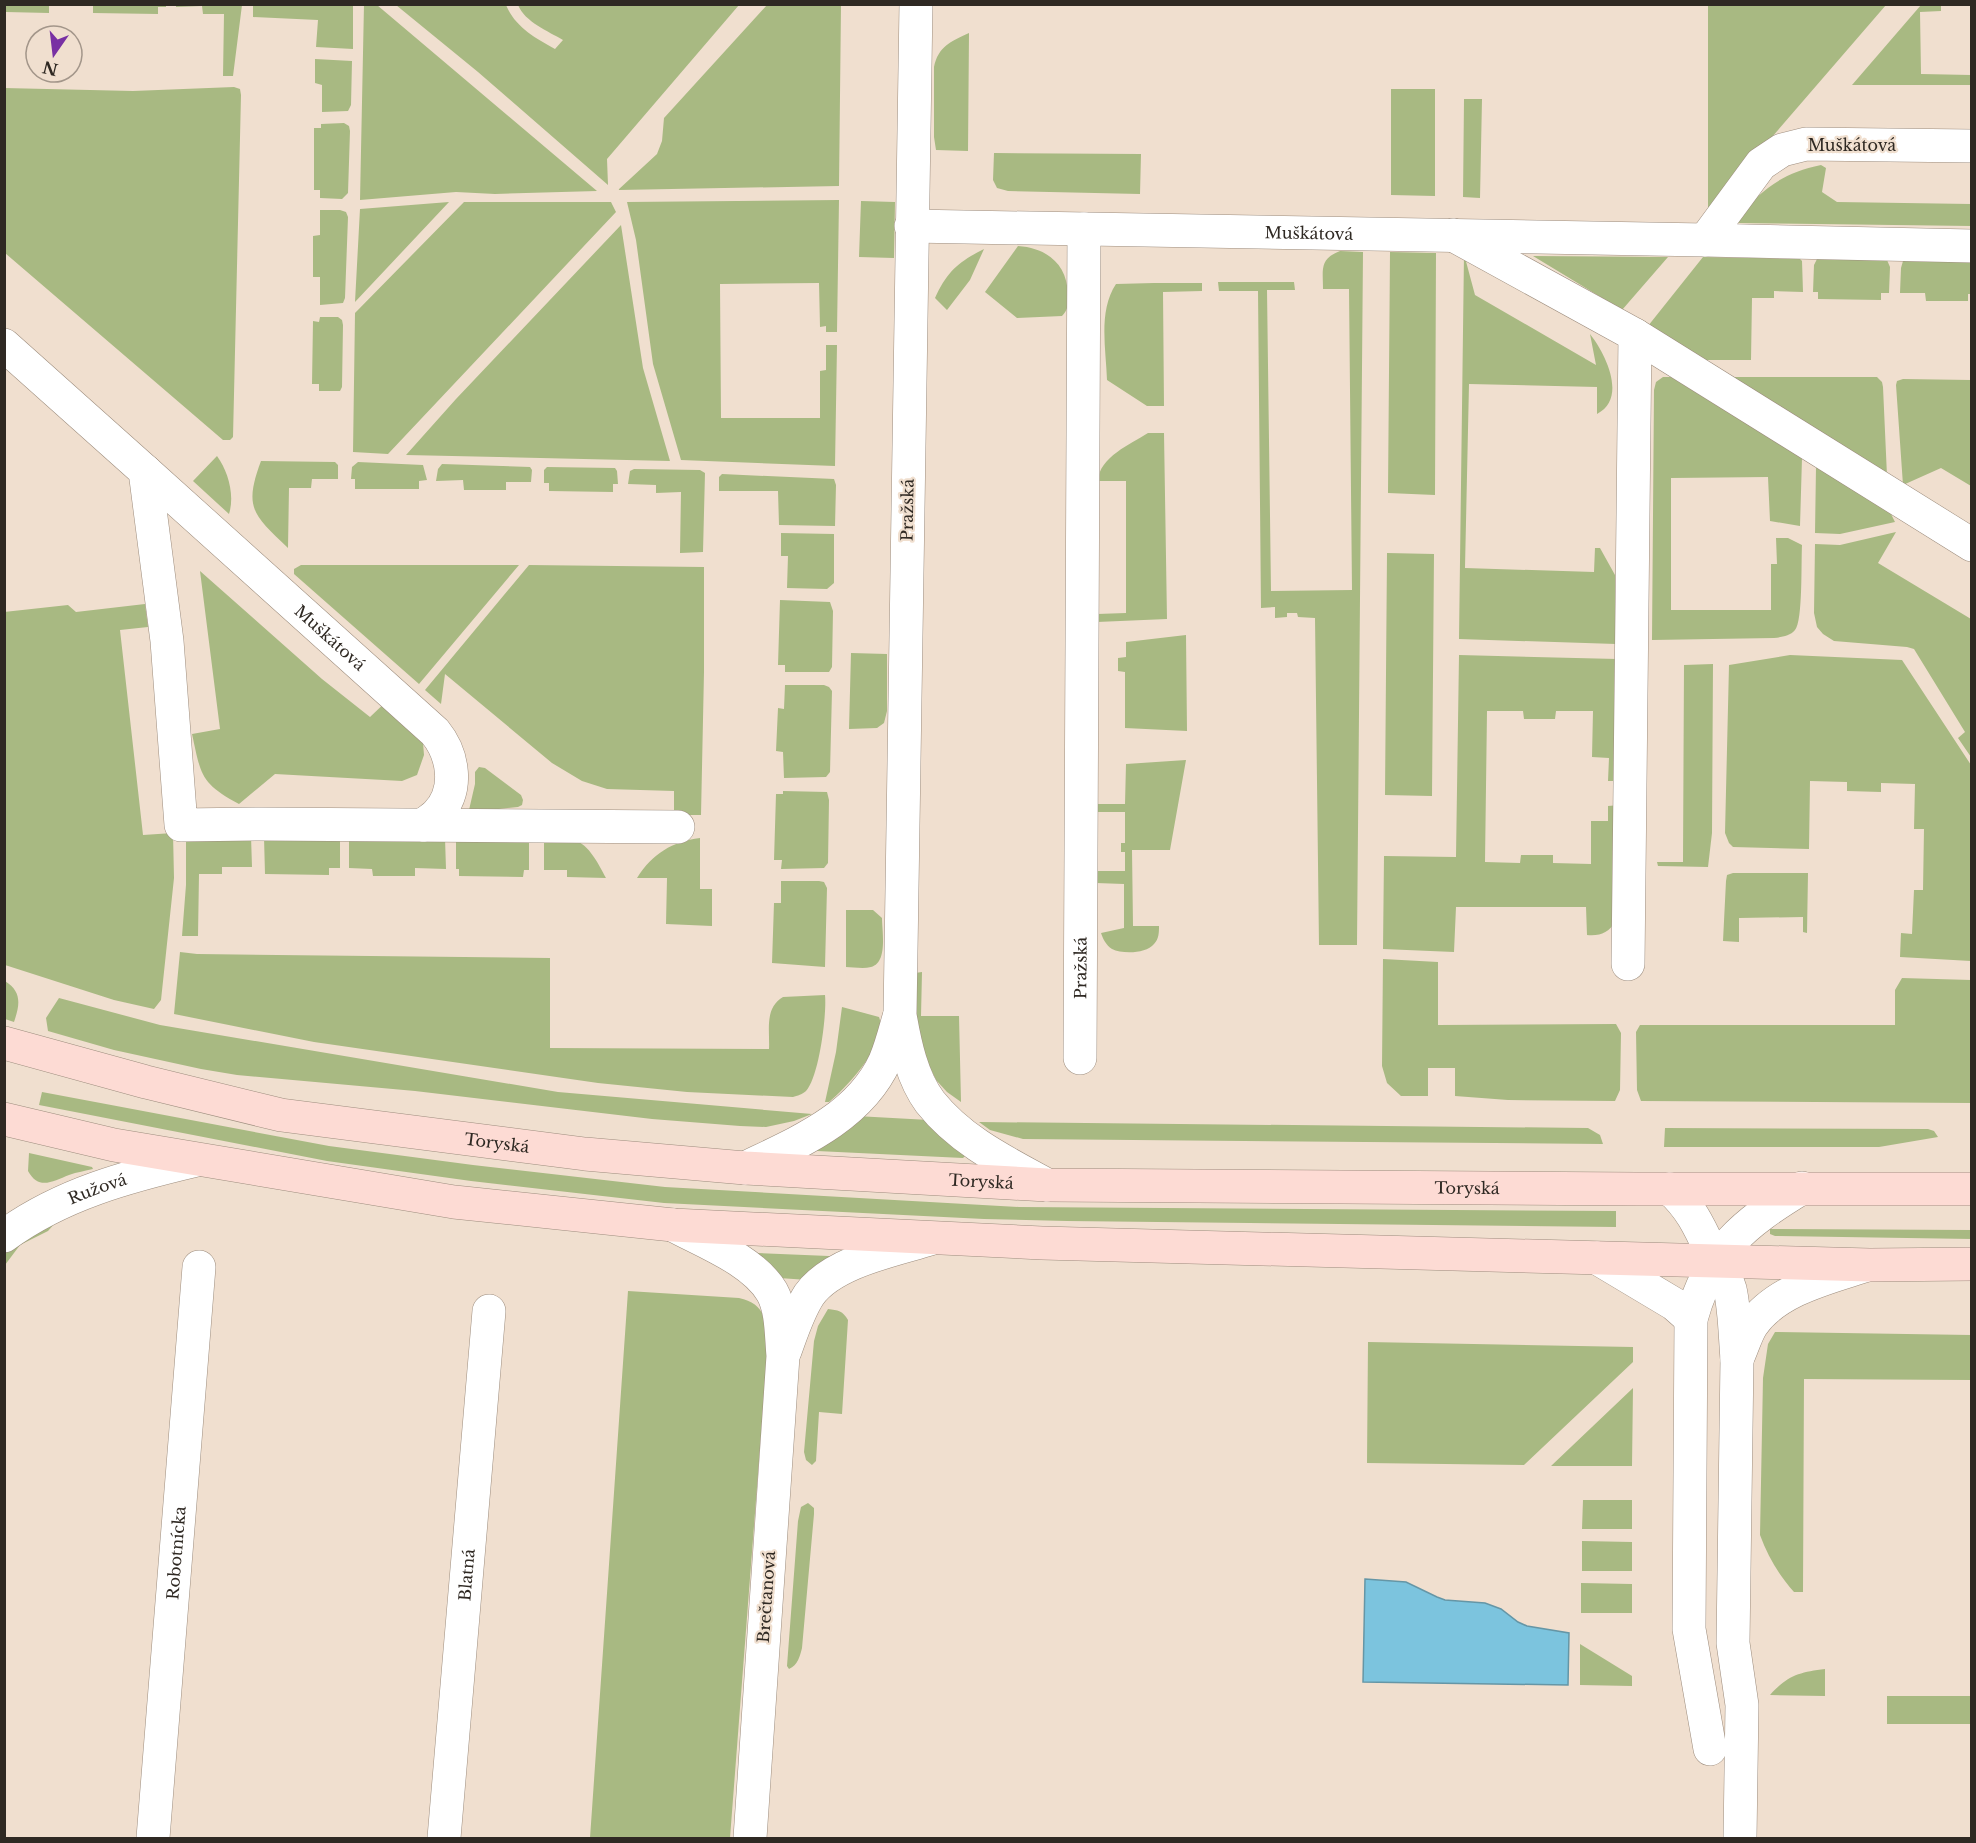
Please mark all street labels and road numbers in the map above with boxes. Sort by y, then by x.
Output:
street label: Muškátová [1808,135,1896,155]
street label: Muškátová [1264,222,1354,244]
street label: Pražská [896,479,918,541]
street label: Muškátová [290,601,370,675]
street label: Pražská [1070,937,1091,999]
street label: Toryská [463,1129,531,1157]
street label: Ružová [65,1169,129,1208]
street label: Toryská [948,1169,1015,1193]
street label: Toryská [1435,1178,1500,1198]
street label: Robotnícka [162,1505,190,1600]
street label: Blatná [454,1548,479,1602]
street label: Brečtanová [753,1550,779,1644]

